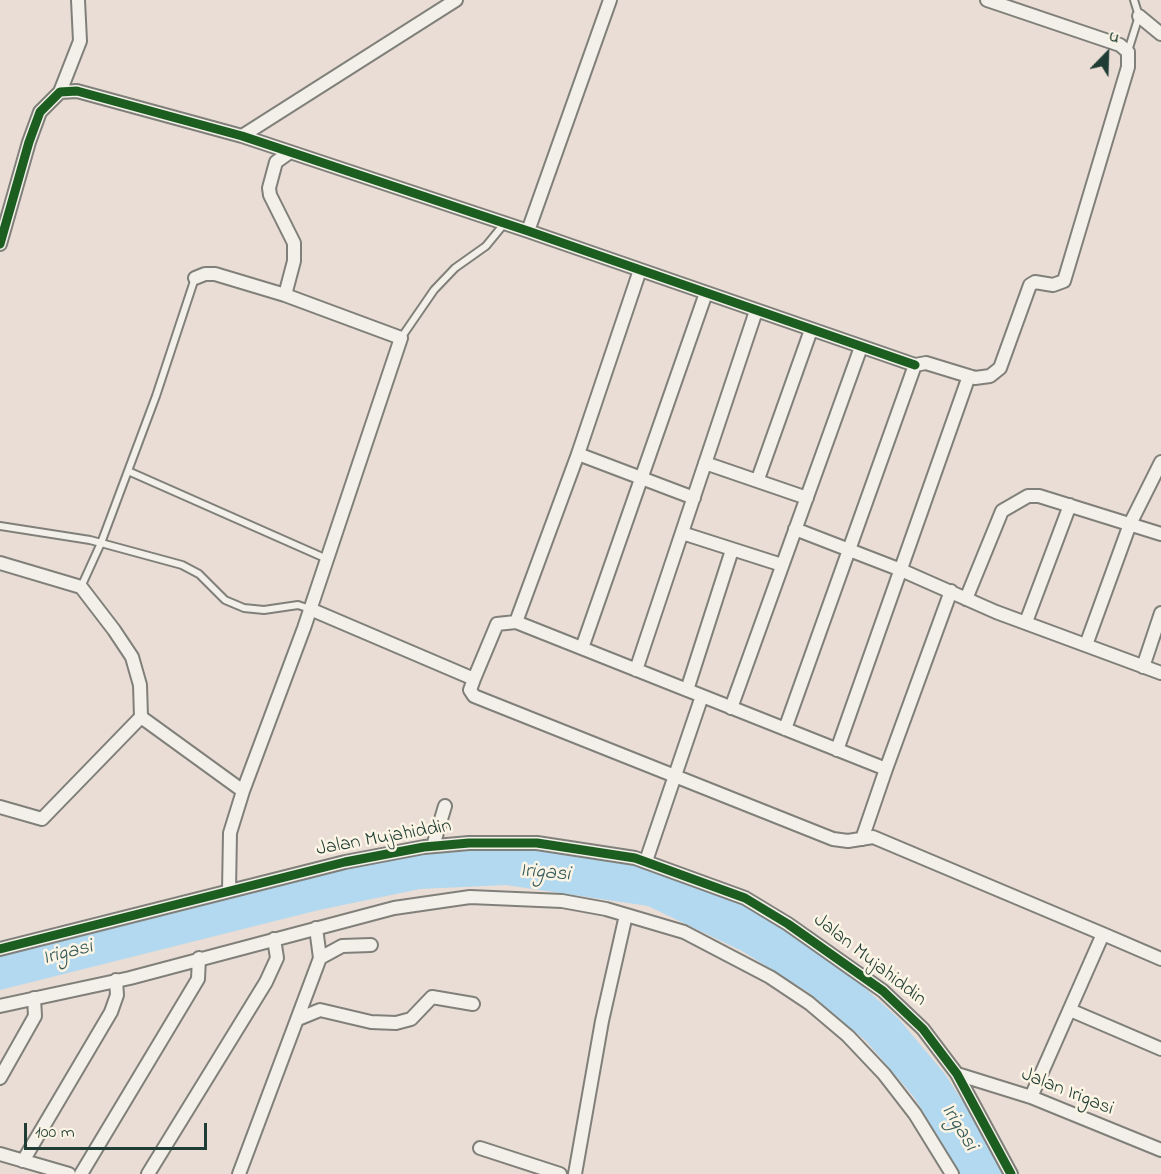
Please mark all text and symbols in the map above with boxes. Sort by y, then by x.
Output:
north arrow [1077,24,1137,84]
text: U [1105,24,1123,50]
street label: Jalan Mujahiddin [314,815,454,863]
water label: Irigasi [519,859,571,889]
street label: Jalan Mujahiddin [808,909,930,1013]
water label: Irigasi [40,936,96,972]
street label: Jalan Irigasi [1017,1064,1117,1122]
water label: Irigasi [934,1100,982,1156]
scale bar [27,1111,210,1149]
text: 100 m [35,1120,75,1146]

